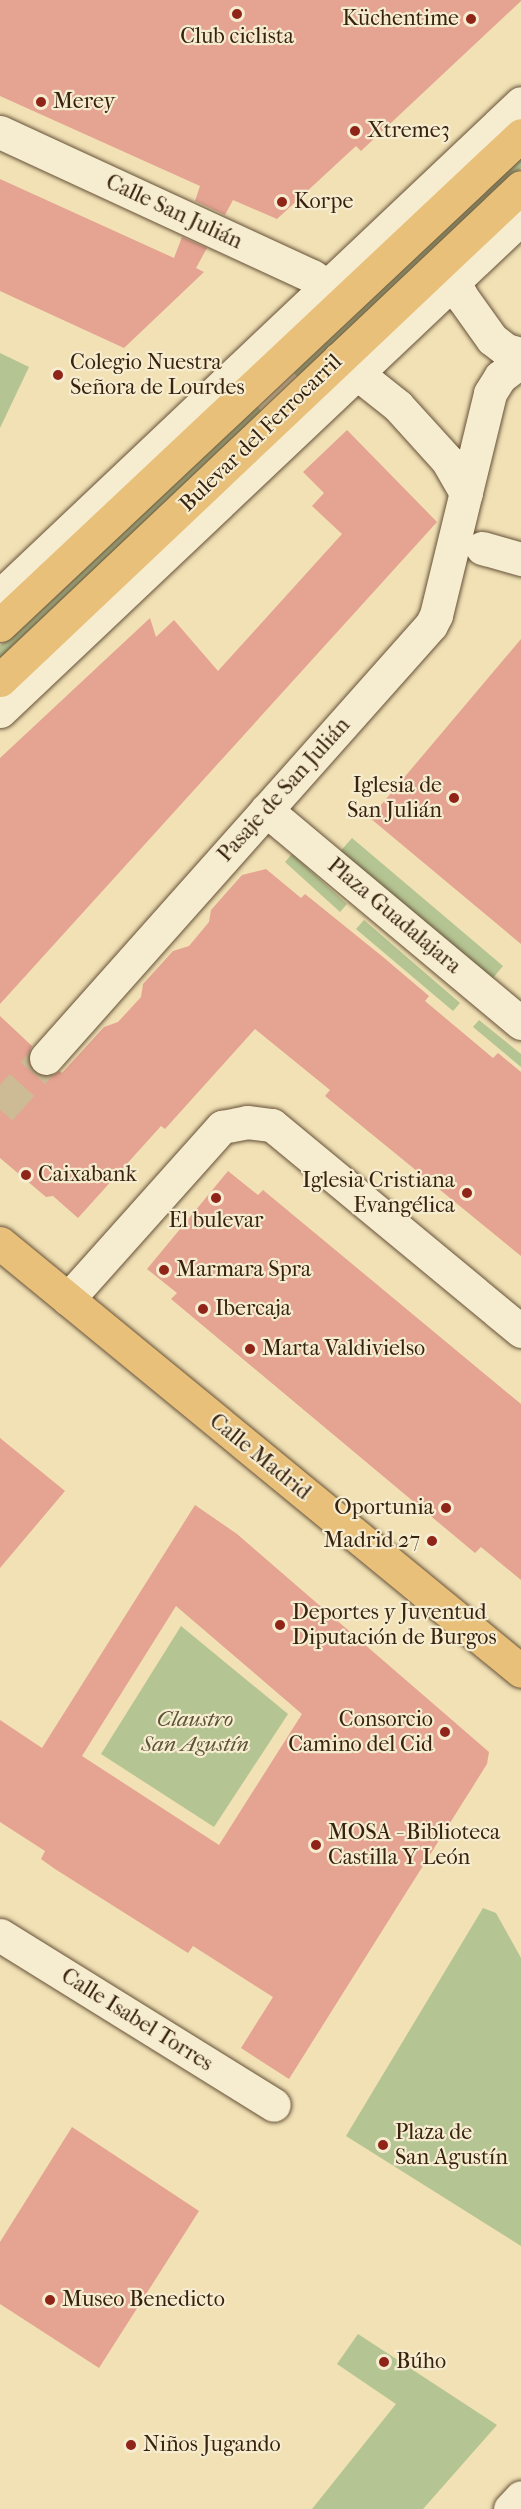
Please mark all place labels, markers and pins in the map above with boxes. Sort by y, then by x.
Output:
place label: Küchentime [342,6,459,32]
marker: Club ciclista [230,7,244,21]
marker: Küchentime [464,12,478,26]
place label: Club ciclista [180,24,294,50]
place label: Merey [53,89,115,115]
marker: Merey [34,95,48,109]
place label: Xtreme3 [367,118,450,144]
marker: Xtreme3 [348,124,362,138]
place label: Korpe [294,189,353,215]
marker: Korpe [275,195,289,209]
place label: Colegio Nuestra Señora de Lourdes [70,349,245,400]
marker: Colegio Nuestra Señora de Lourdes [51,368,65,382]
place label: Iglesia de San Julián [347,772,442,824]
marker: Iglesia de San Julián [447,791,461,805]
place label: Caixabank [38,1162,137,1188]
place label: Iglesia Cristiana Evangélica [302,1167,455,1218]
marker: Caixabank [19,1168,33,1182]
marker: Iglesia Cristiana Evangélica [460,1186,474,1200]
marker: El bulevar [209,1191,223,1205]
place label: El bulevar [169,1208,263,1234]
place label: Marmara Spra [176,1257,311,1283]
marker: Marmara Spra [157,1263,171,1277]
place label: Ibercaja [215,1296,291,1322]
marker: Ibercaja [196,1302,210,1316]
place label: Marta Valdivielso [262,1336,425,1362]
marker: Marta Valdivielso [243,1342,257,1356]
place label: Oportunia [334,1495,434,1521]
marker: Oportunia [439,1501,453,1515]
place label: Madrid 27 [323,1528,420,1554]
marker: Madrid 27 [425,1534,439,1548]
place label: Deportes y Juventud Diputación de Burgos [292,1599,497,1651]
marker: Deportes y Juventud Diputación de Burgos [273,1618,287,1632]
place label: Consorcio Camino del Cid [288,1706,433,1758]
marker: Consorcio Camino del Cid [438,1725,452,1739]
place label: MOSA - Biblioteca Castilla Y León [328,1819,500,1870]
marker: MOSA - Biblioteca Castilla Y León [309,1838,323,1852]
place label: Plaza de San Agustín [395,2119,508,2170]
marker: Plaza de San Agustín [376,2138,390,2152]
place label: Museo Benedicto [62,2287,225,2313]
marker: Museo Benedicto [43,2293,57,2307]
place label: Búho [396,2349,446,2375]
marker: Búho [377,2355,391,2369]
place label: Niños Jugando [143,2432,281,2458]
marker: Niños Jugando [124,2438,138,2452]

